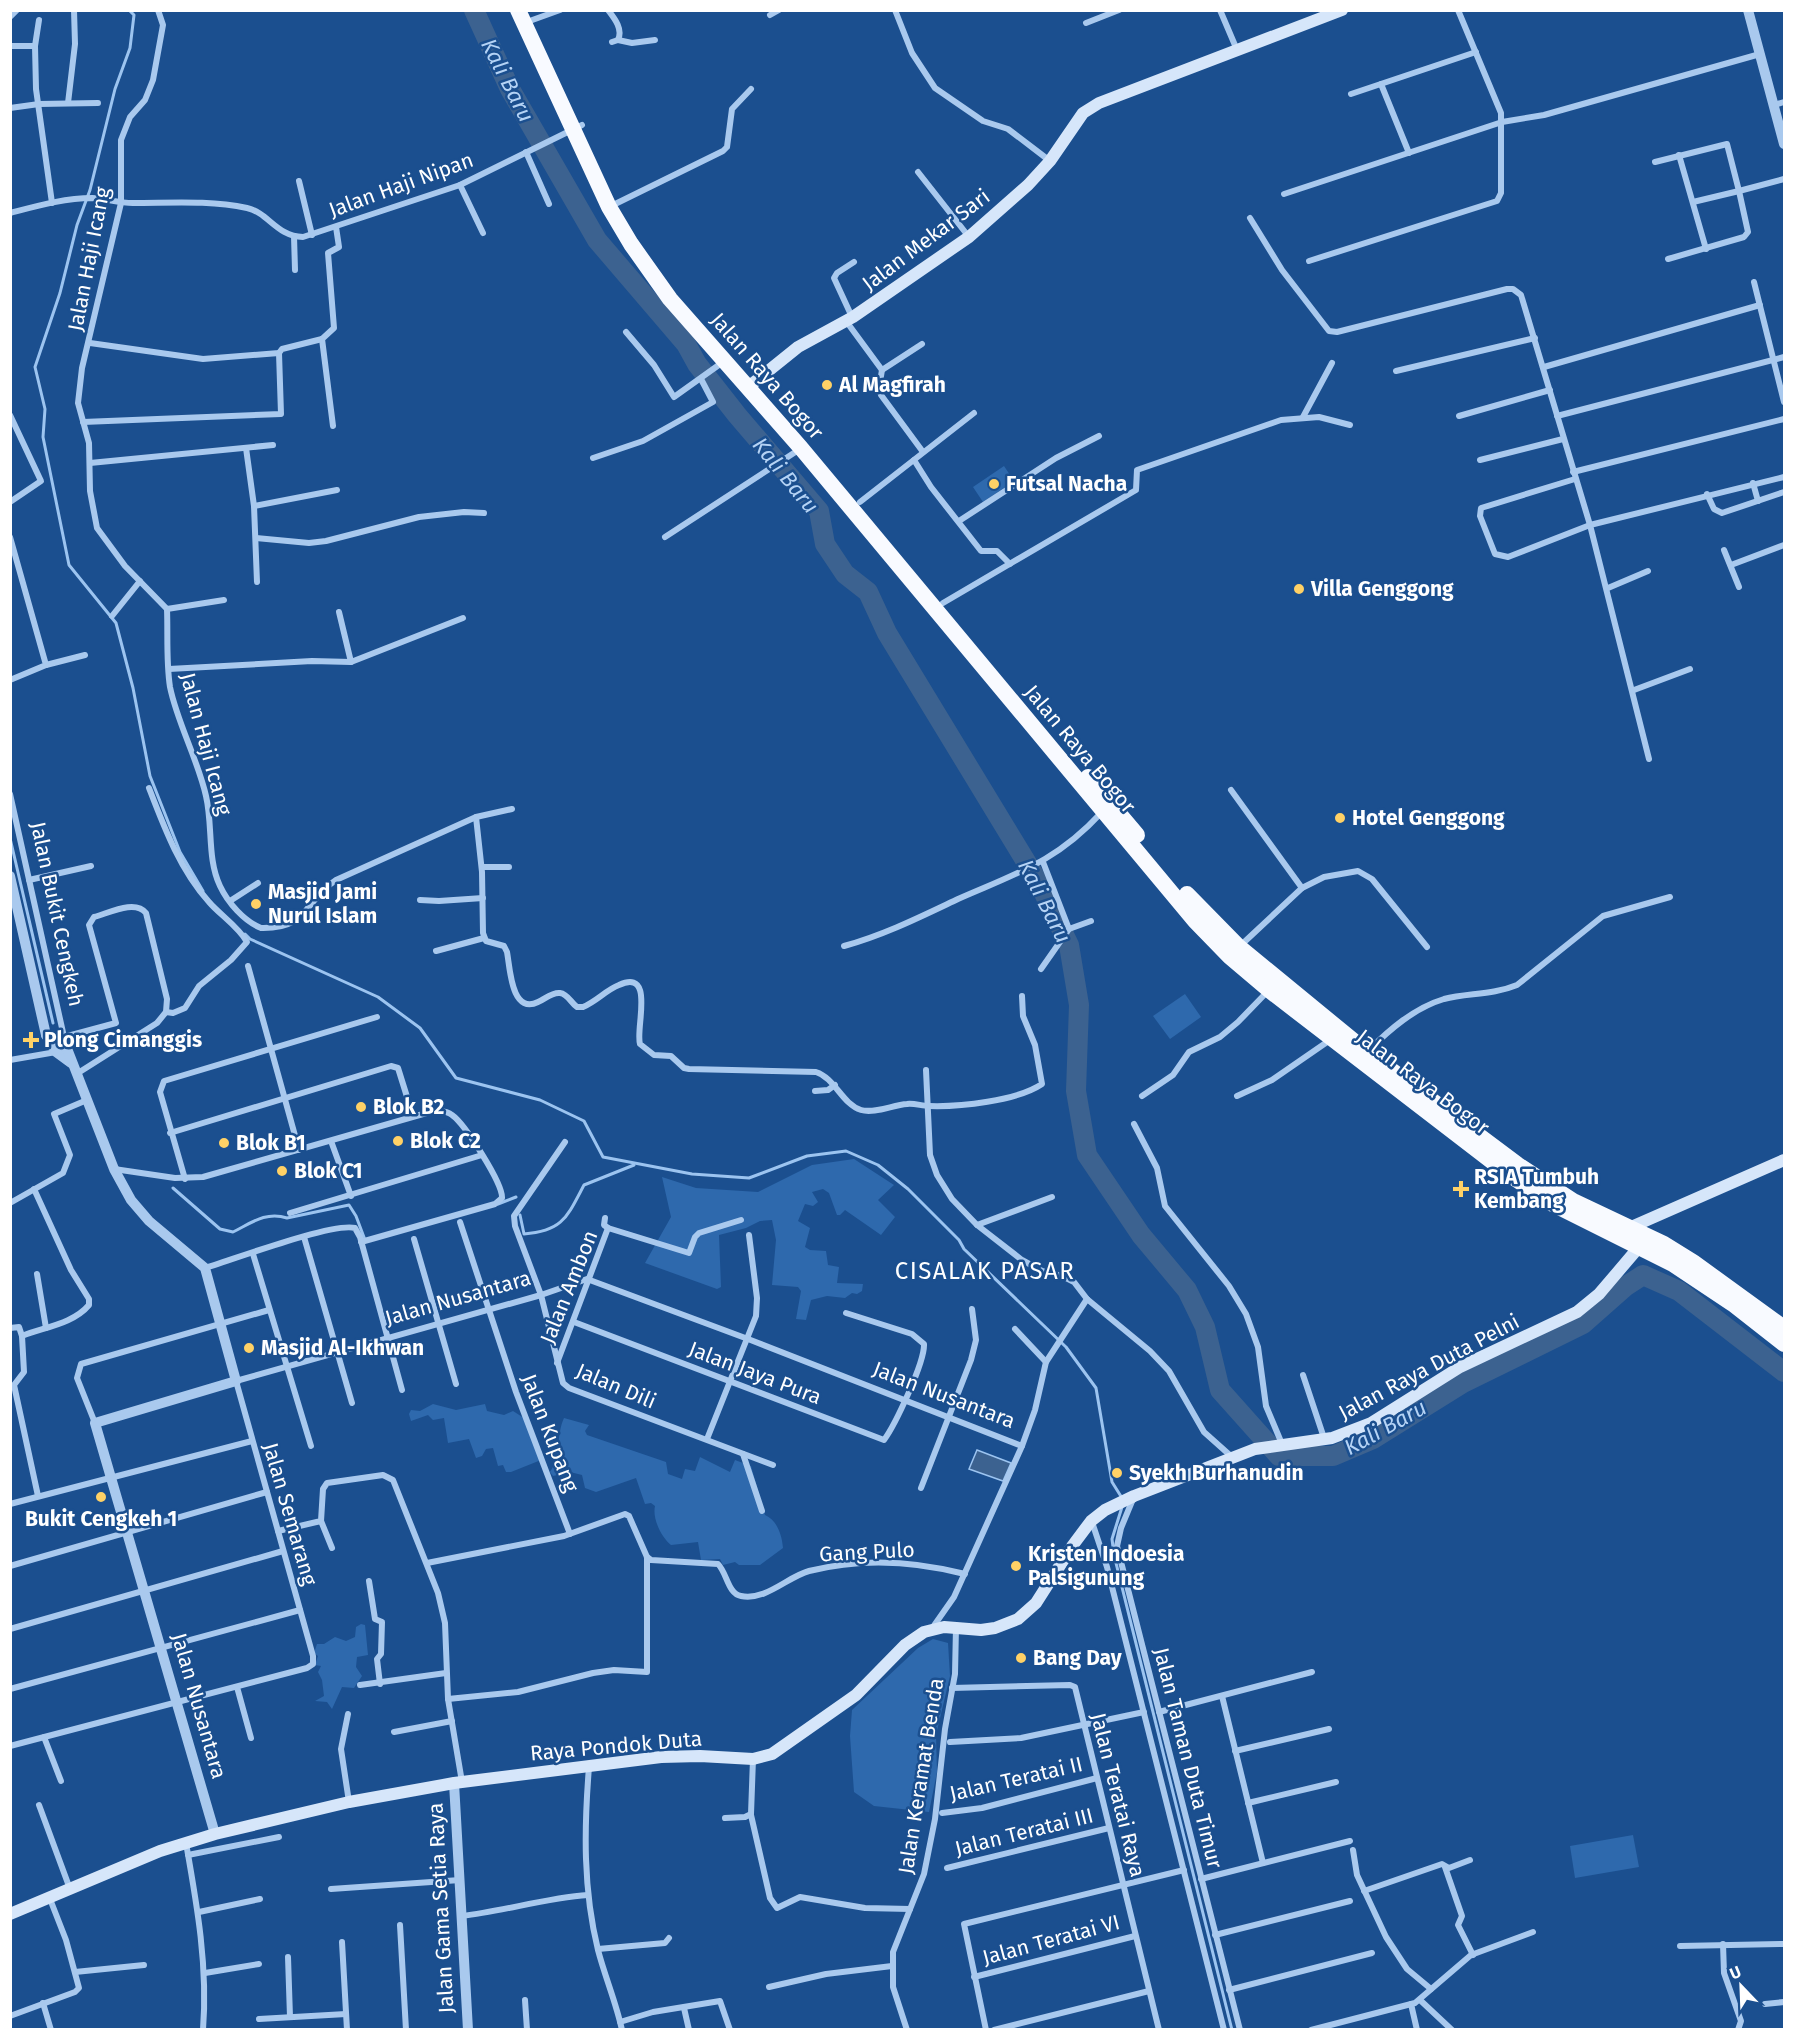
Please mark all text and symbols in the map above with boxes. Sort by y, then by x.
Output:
water label: Kali Baru [475,34,540,126]
street label: Jalan Haji Nipan [325,147,477,223]
street label: Jalan Mekar Sari [857,184,995,296]
street label: Jalan Haji Icang [62,185,116,333]
street label: Jalan Raya Bogor [705,307,829,445]
place label: Al Magfirah [838,372,946,398]
marker: Al Magfirah [820,378,834,392]
water label: Kali Baru [747,432,824,519]
place label: Futsal Nacha [1006,471,1127,497]
marker: Futsal Nacha [987,477,1001,491]
place label: Villa Genggong [1310,576,1454,602]
marker: Villa Genggong [1292,582,1306,596]
street label: Jalan Haji Icang [174,670,238,818]
street label: Jalan Raya Bogor [1019,680,1141,818]
place label: Hotel Genggong [1352,805,1505,831]
marker: Hotel Genggong [1333,811,1347,825]
street label: Jalan Bukit Cengkeh [25,819,89,1009]
water label: Kali Baru [1012,855,1077,947]
place label: Masjid Jami Nurul Islam [268,879,377,929]
marker: Masjid Jami Nurul Islam [249,897,263,911]
street label: Jalan Raya Bogor [1351,1024,1495,1140]
place label: Plong Cimanggis [44,1027,202,1053]
marker: Plong Cimanggis [22,1031,40,1049]
place label: Blok B2 [373,1094,445,1120]
marker: Blok B2 [354,1100,368,1114]
place label: Blok C2 [410,1128,481,1154]
place label: Blok B1 [236,1130,306,1156]
marker: Blok C2 [391,1134,405,1148]
marker: Blok B1 [217,1136,231,1150]
place label: Blok C1 [294,1158,363,1184]
marker: Blok C1 [275,1164,289,1178]
place label: RSIA Tumbuh Kembang [1474,1164,1599,1214]
marker: RSIA Tumbuh Kembang [1452,1180,1470,1198]
street label: Jalan Ambon [534,1226,604,1348]
district label: CISALAK PASAR [895,1257,1075,1285]
street label: Jalan Nusantara [382,1265,534,1331]
street label: Jalan Raya Duta Pelni [1334,1308,1524,1426]
place label: Masjid Al-Ikhwan [261,1335,424,1361]
street label: Jalan Jaya Pura [685,1336,825,1410]
marker: Masjid Al-Ikhwan [242,1341,256,1355]
street label: Jalan Nusantara [869,1356,1019,1434]
street label: Jalan Dili [572,1358,660,1414]
street label: Jalan Kupang [516,1370,584,1496]
water label: Kali Baru [1339,1394,1431,1461]
street label: Jalan Semarang [257,1440,323,1588]
place label: Syekh Burhanudin [1129,1460,1304,1486]
marker: Syekh Burhanudin [1110,1466,1124,1480]
marker: Bukit Cengkeh 1 [94,1490,108,1504]
place label: Bukit Cengkeh 1 [25,1506,177,1532]
street label: Gang Pulo [819,1537,915,1567]
place label: Kristen Indoesia Palsigunung [1028,1541,1185,1591]
marker: Kristen Indoesia Palsigunung [1009,1559,1023,1573]
street label: Jalan Nusantara [166,1630,232,1782]
place label: Bang Day [1033,1645,1122,1671]
street label: Jalan Taman Duta Timur [1148,1645,1228,1871]
marker: Bang Day [1014,1651,1028,1665]
street label: Jalan Keramat Benda [893,1676,949,1876]
street label: Jalan Teratai Raya [1085,1710,1151,1880]
street label: Raya Pondok Duta [529,1726,703,1766]
street label: Jalan Teratai II [947,1751,1085,1807]
street label: Jalan Gama Setia Raya [422,1802,460,2014]
street label: Jalan Teratai III [952,1802,1096,1862]
street label: Jalan Teratai VI [979,1909,1123,1971]
north arrow [1711,1956,1771,2016]
text: U [1727,1962,1744,1983]

